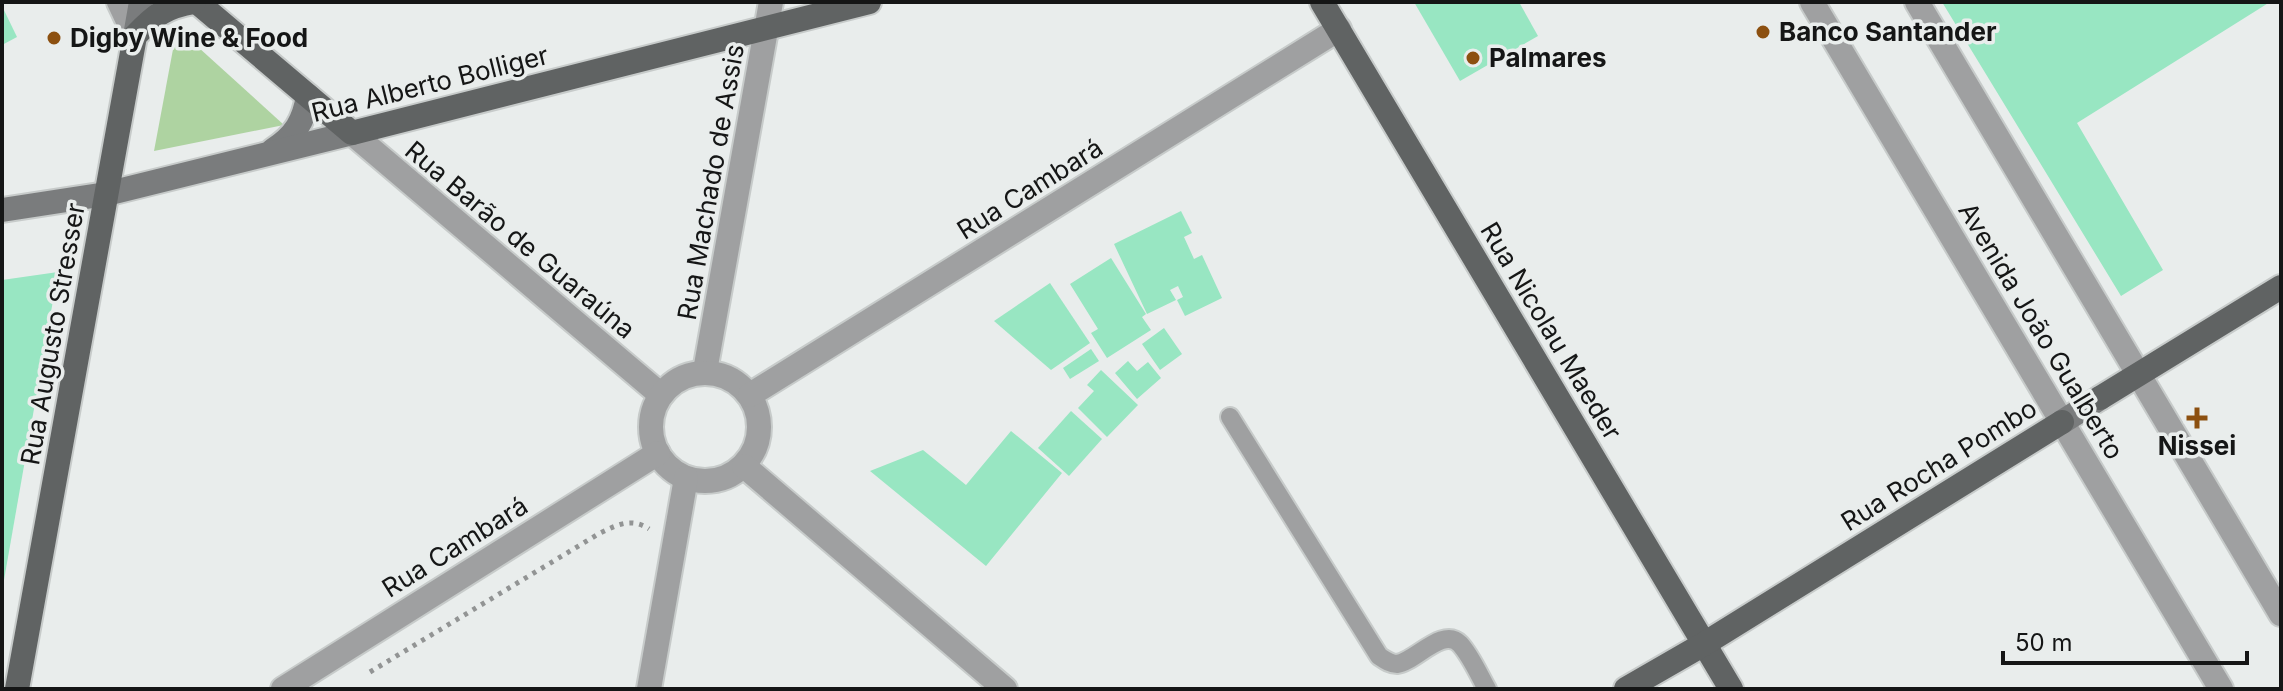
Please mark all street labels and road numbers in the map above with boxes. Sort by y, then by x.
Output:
street label: Rua Alberto Bolliger [308,39,552,128]
street label: Rua Machado de Assis [671,42,750,322]
street label: Rua Cambará [951,132,1108,246]
street label: Rua Barão de Guaraúna [399,134,642,345]
street label: Avenida João Gualberto [1952,197,2130,465]
street label: Rua Augusto Stresser [14,200,91,467]
street label: Rua Nicolau Maeder [1474,216,1629,445]
street label: Rua Rocha Pombo [1835,392,2042,537]
street label: Rua Cambará [376,490,533,604]

